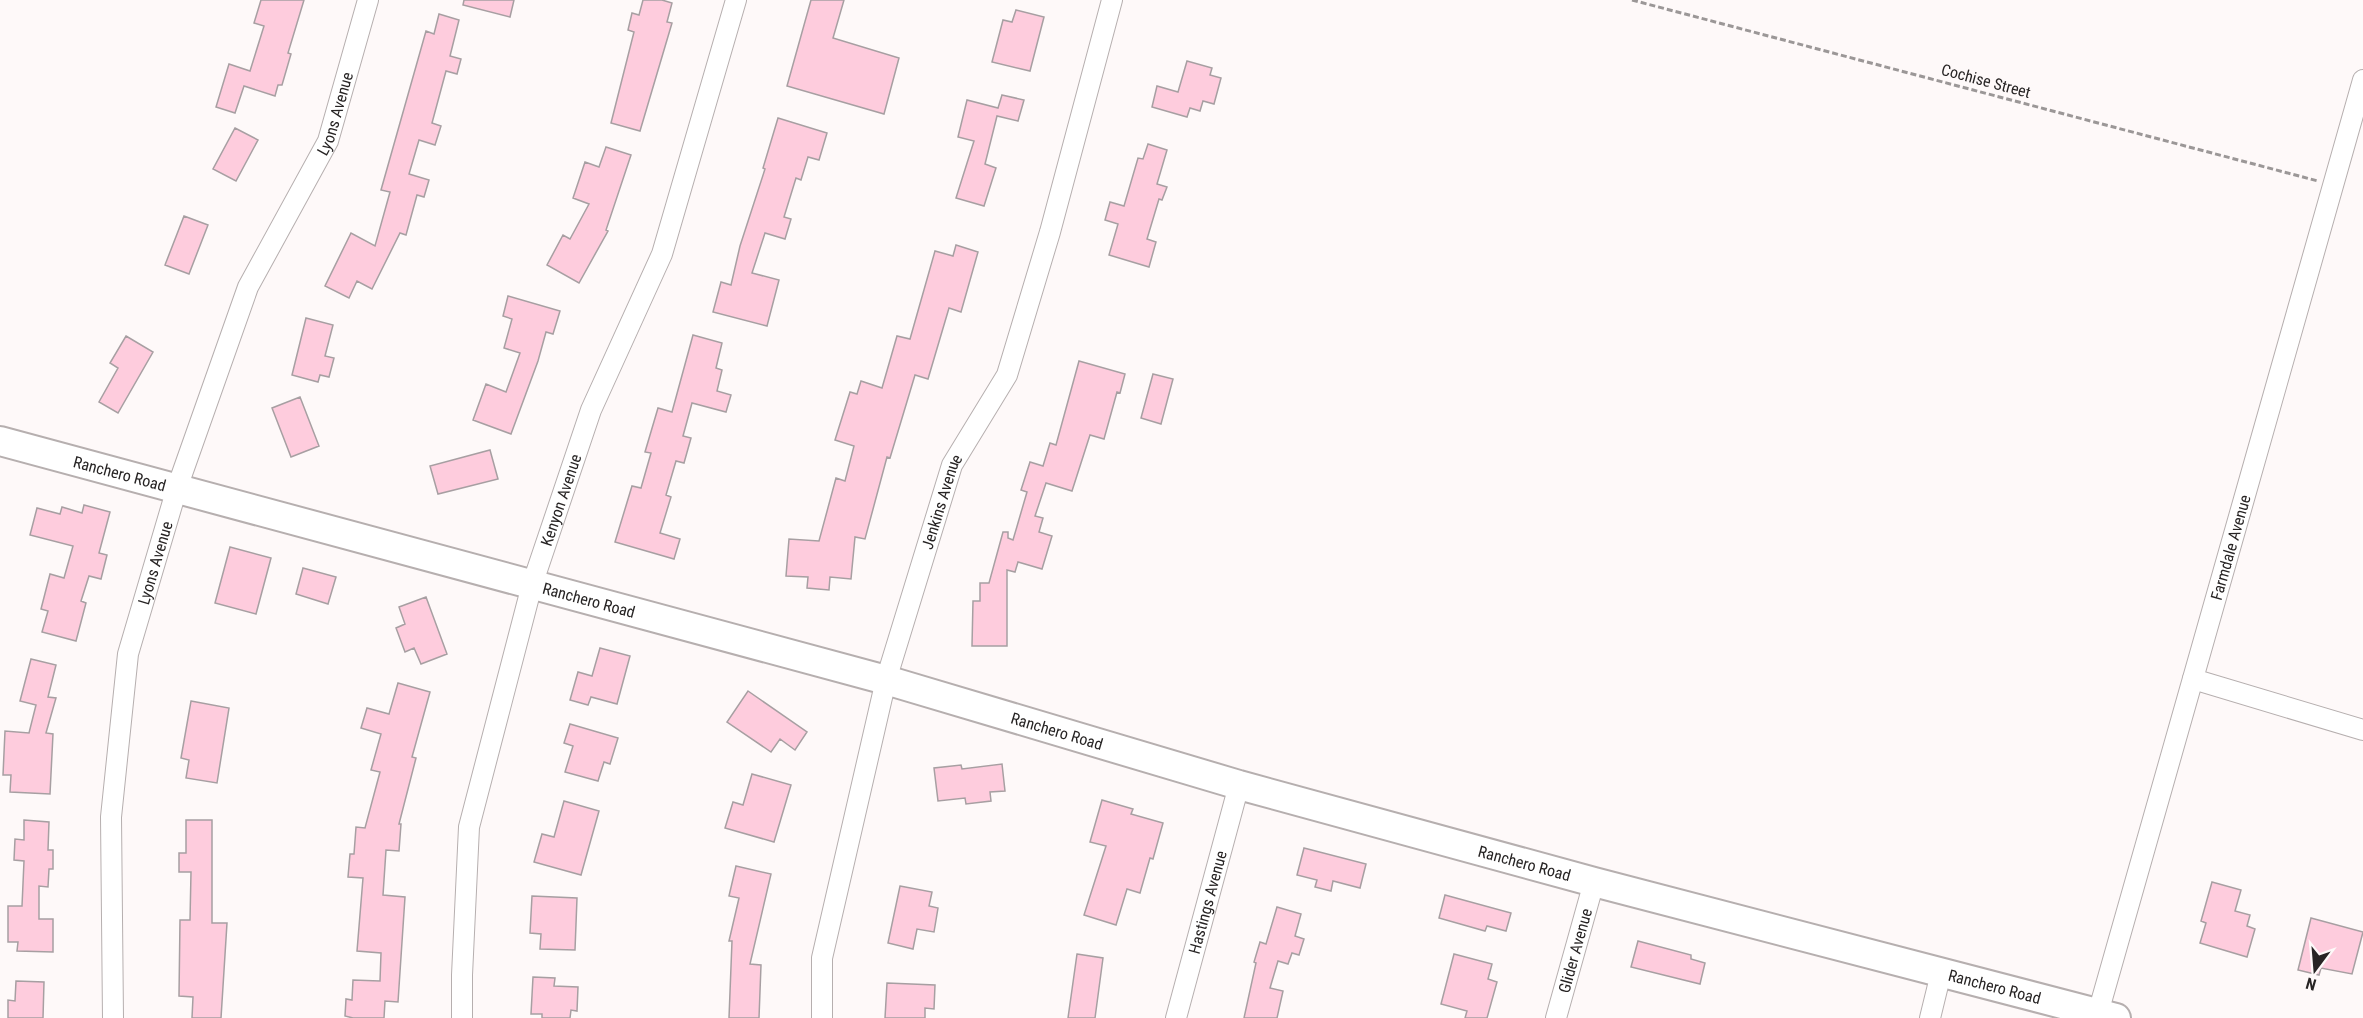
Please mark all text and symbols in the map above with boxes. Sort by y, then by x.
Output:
street label: Cochise Street [1939,60,2033,102]
street label: Lyons Avenue [313,70,357,158]
street label: Kenyon Avenue [536,451,585,548]
street label: Jenkins Avenue [917,451,966,551]
street label: Ranchero Road [71,452,168,495]
street label: Farmdale Avenue [2206,493,2254,602]
street label: Lyons Avenue [134,519,176,607]
street label: Ranchero Road [541,578,637,621]
street label: Ranchero Road [1009,708,1105,754]
street label: Ranchero Road [1476,841,1573,885]
street label: Hastings Avenue [1184,849,1230,956]
street label: Glider Avenue [1554,906,1596,995]
north arrow [2285,940,2345,1000]
street label: Ranchero Road [1946,965,2043,1008]
text: N [2304,973,2318,994]

